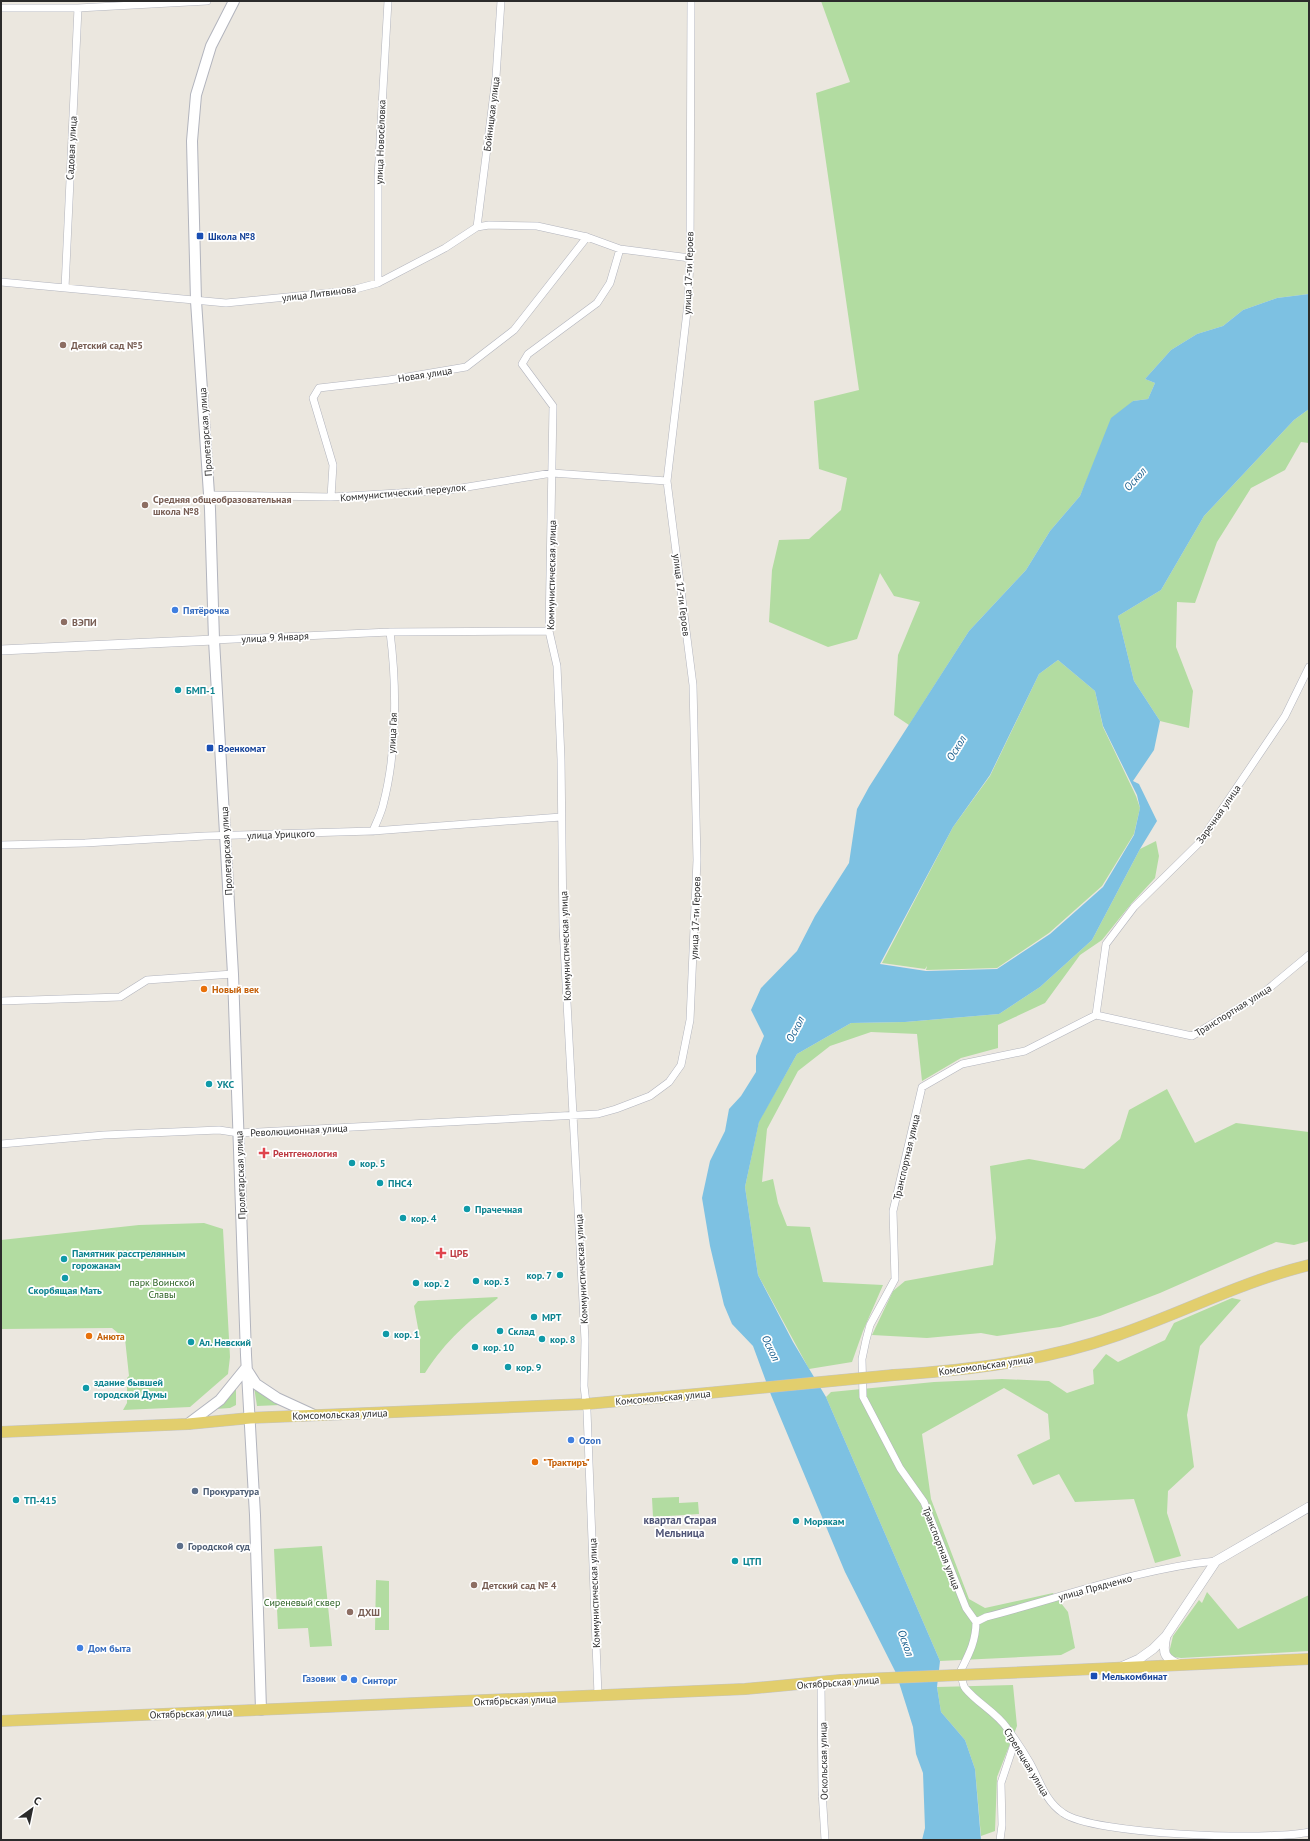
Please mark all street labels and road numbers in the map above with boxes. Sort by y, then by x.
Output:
street label: Бойницкая улица [480,76,503,152]
street label: улица Новосёловка [373,99,388,185]
street label: Садовая улица [63,116,80,180]
street label: улица 17-ти Героев [681,231,696,315]
street label: улица Литвинова [281,282,357,305]
street label: Новая улица [397,364,453,385]
street label: Пролетарская улица [196,387,215,477]
street label: Коммунистический переулок [340,481,467,504]
street label: Коммунистическая улица [544,520,559,630]
street label: улица 17-ти Героев [670,553,693,637]
street label: улица 9 Января [241,629,309,646]
street label: улица Гая [385,712,400,754]
street label: Заречная улица [1193,782,1244,846]
street label: Пролетарская улица [218,806,235,896]
street label: улица Урицкого [247,827,315,842]
street label: улица 17-ти Героев [688,876,703,960]
street label: Коммунистическая улица [557,891,574,1001]
street label: Транспортная улица [1193,982,1274,1039]
street label: Транспортная улица [890,1113,923,1201]
street label: Революционная улица [250,1121,348,1140]
street label: Пролетарская улица [232,1130,249,1220]
street label: Коммунистическая улица [572,1214,591,1324]
street label: Комсомольская улица [938,1352,1034,1379]
street label: Комсомольская улица [615,1387,711,1408]
street label: Комсомольская улица [292,1406,388,1423]
street label: Транспортная улица [920,1505,963,1592]
street label: Коммунистическая улица [586,1538,603,1648]
street label: улица Прядченко [1057,1571,1133,1604]
street label: Октябрьская улица [796,1673,880,1692]
street label: Октябрьская улица [473,1693,557,1708]
street label: Октябрьская улица [149,1706,233,1721]
street label: Оскольская улица [816,1722,831,1800]
street label: Стрелецкая улица [1001,1726,1052,1799]

